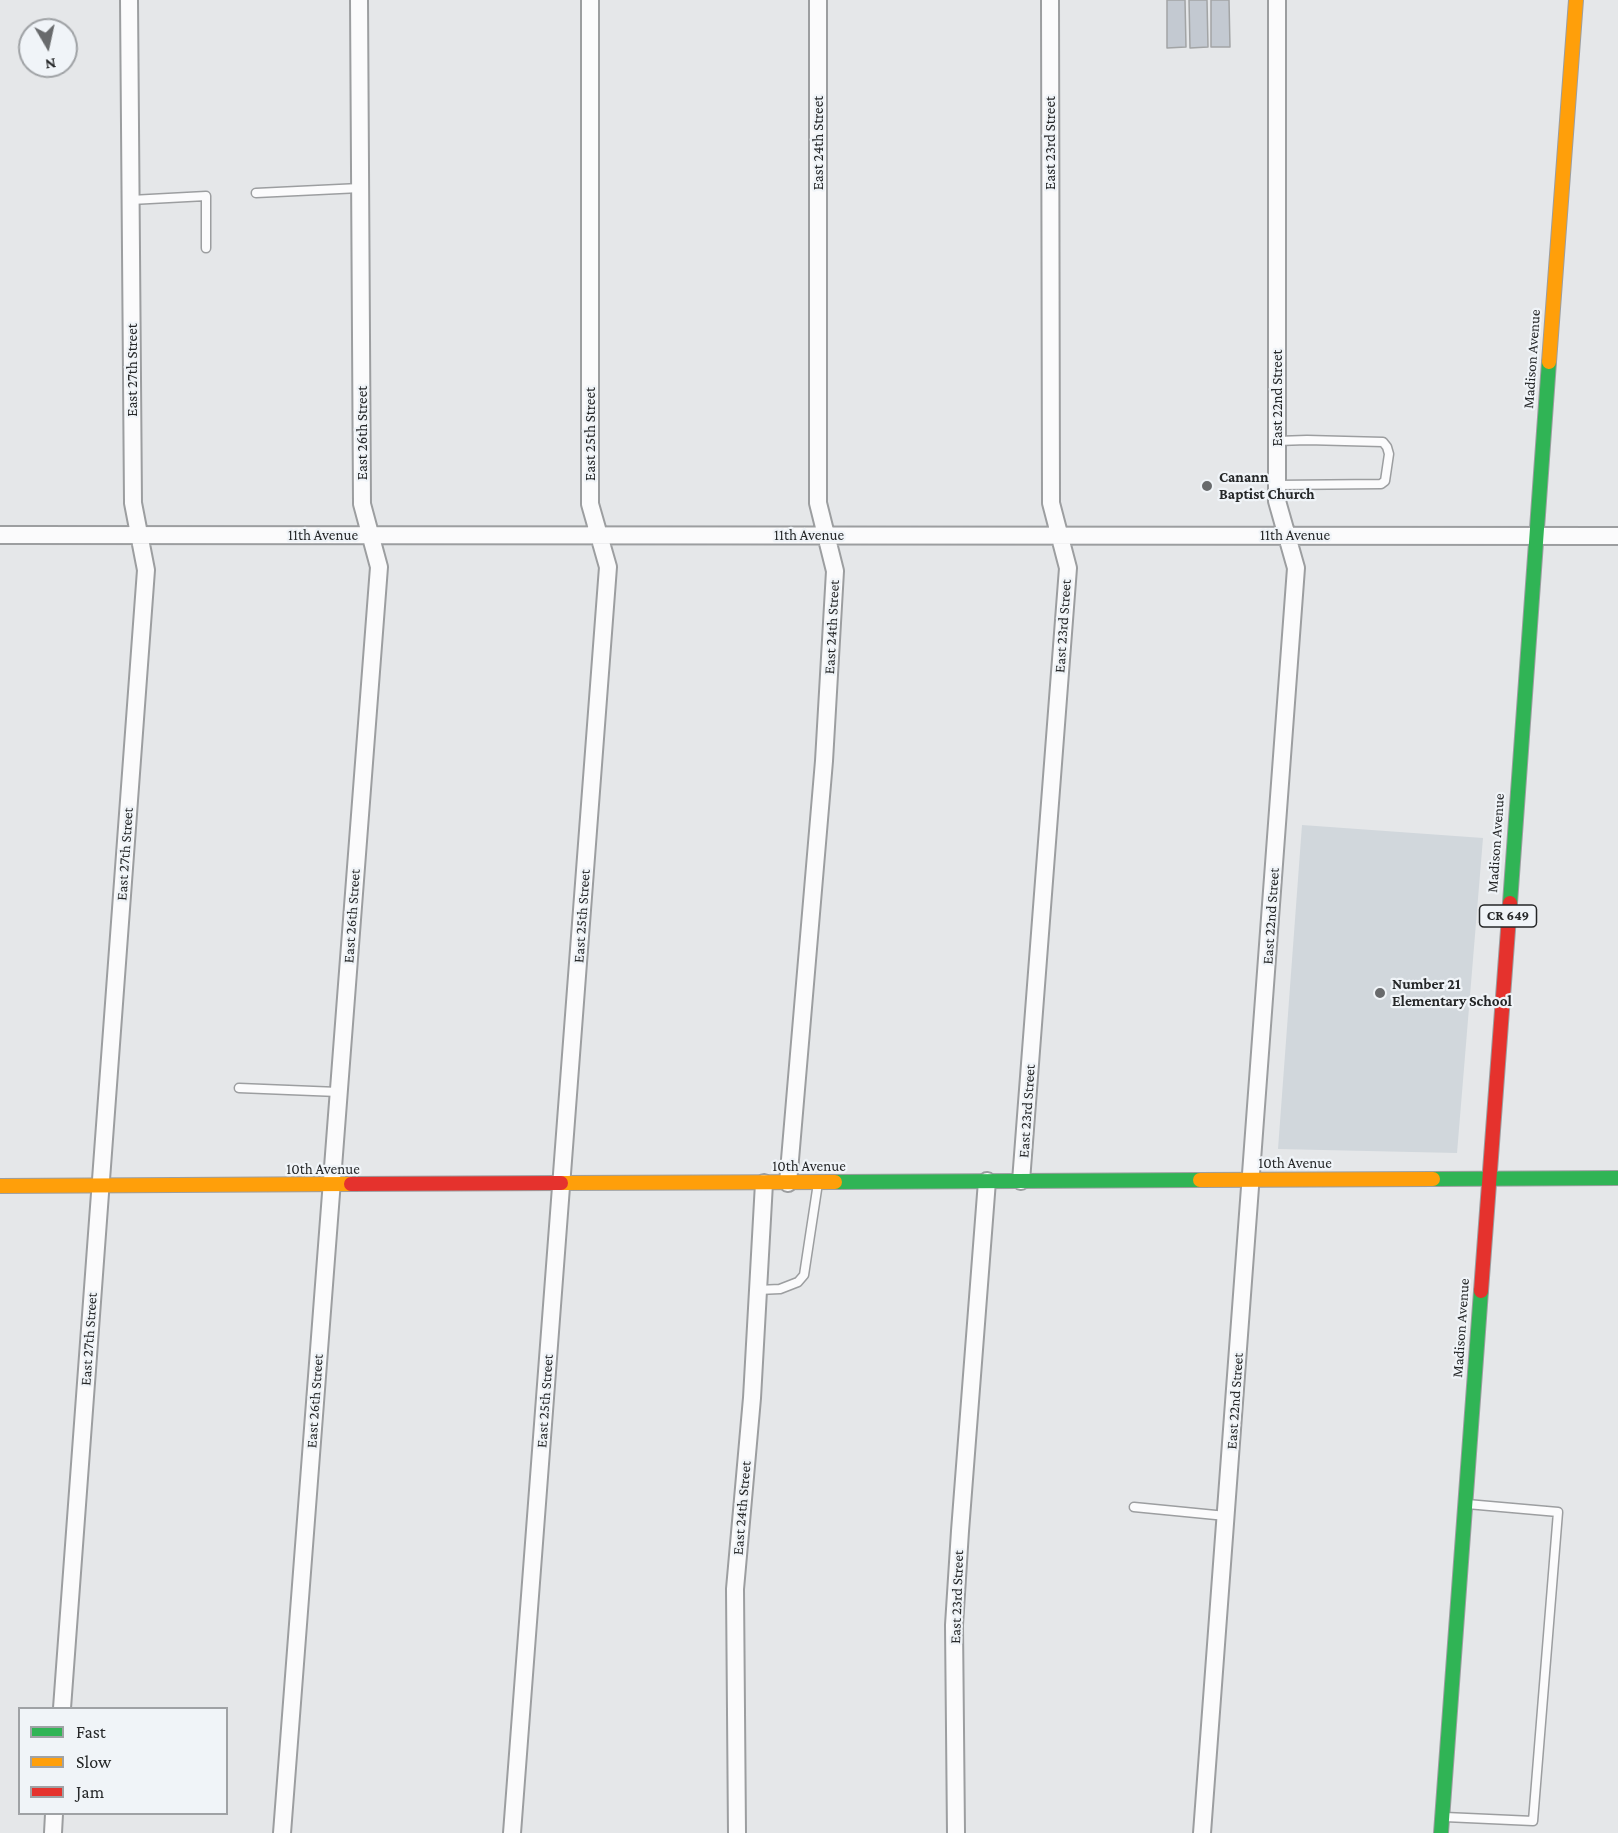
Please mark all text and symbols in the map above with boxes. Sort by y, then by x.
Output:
north arrow [18,18,78,78]
text: N [44,55,57,74]
street label: East 24th Street [809,96,827,190]
street label: East 23rd Street [1041,96,1059,190]
street label: Madison Avenue [1520,309,1544,409]
street label: East 27th Street [123,323,141,417]
street label: East 22nd Street [1268,350,1286,446]
street label: East 26th Street [353,386,371,480]
street label: East 25th Street [581,387,599,481]
place label: Canann Baptist Church [1219,468,1315,503]
marker: Canann Baptist Church [1200,479,1214,493]
street label: 11th Avenue [288,526,358,544]
street label: 11th Avenue [774,526,844,544]
street label: 11th Avenue [1260,526,1330,544]
street label: East 24th Street [821,579,843,675]
street label: East 23rd Street [1051,579,1075,673]
street label: Madison Avenue [1484,793,1508,893]
street label: East 27th Street [113,807,137,901]
street label: East 22nd Street [1259,867,1283,965]
street label: East 26th Street [340,868,364,964]
street label: East 25th Street [570,869,594,963]
road number: CR 649 [1480,905,1537,927]
place label: Number 21 Elementary School [1392,975,1512,1010]
marker: Number 21 Elementary School [1373,986,1387,1000]
street label: East 23rd Street [1015,1064,1039,1158]
street label: 10th Avenue [1258,1154,1332,1172]
street label: 10th Avenue [772,1157,846,1175]
street label: 10th Avenue [286,1160,360,1178]
street label: Madison Avenue [1449,1278,1473,1378]
street label: East 27th Street [77,1292,101,1386]
street label: East 22nd Street [1223,1352,1247,1450]
street label: East 26th Street [303,1353,327,1449]
street label: East 25th Street [533,1354,557,1448]
street label: East 24th Street [729,1460,755,1556]
street label: East 23rd Street [946,1550,968,1644]
legend [18,1707,228,1815]
text: Fast [76,1722,106,1742]
text: Slow [76,1752,111,1772]
text: Jam [76,1782,104,1802]

